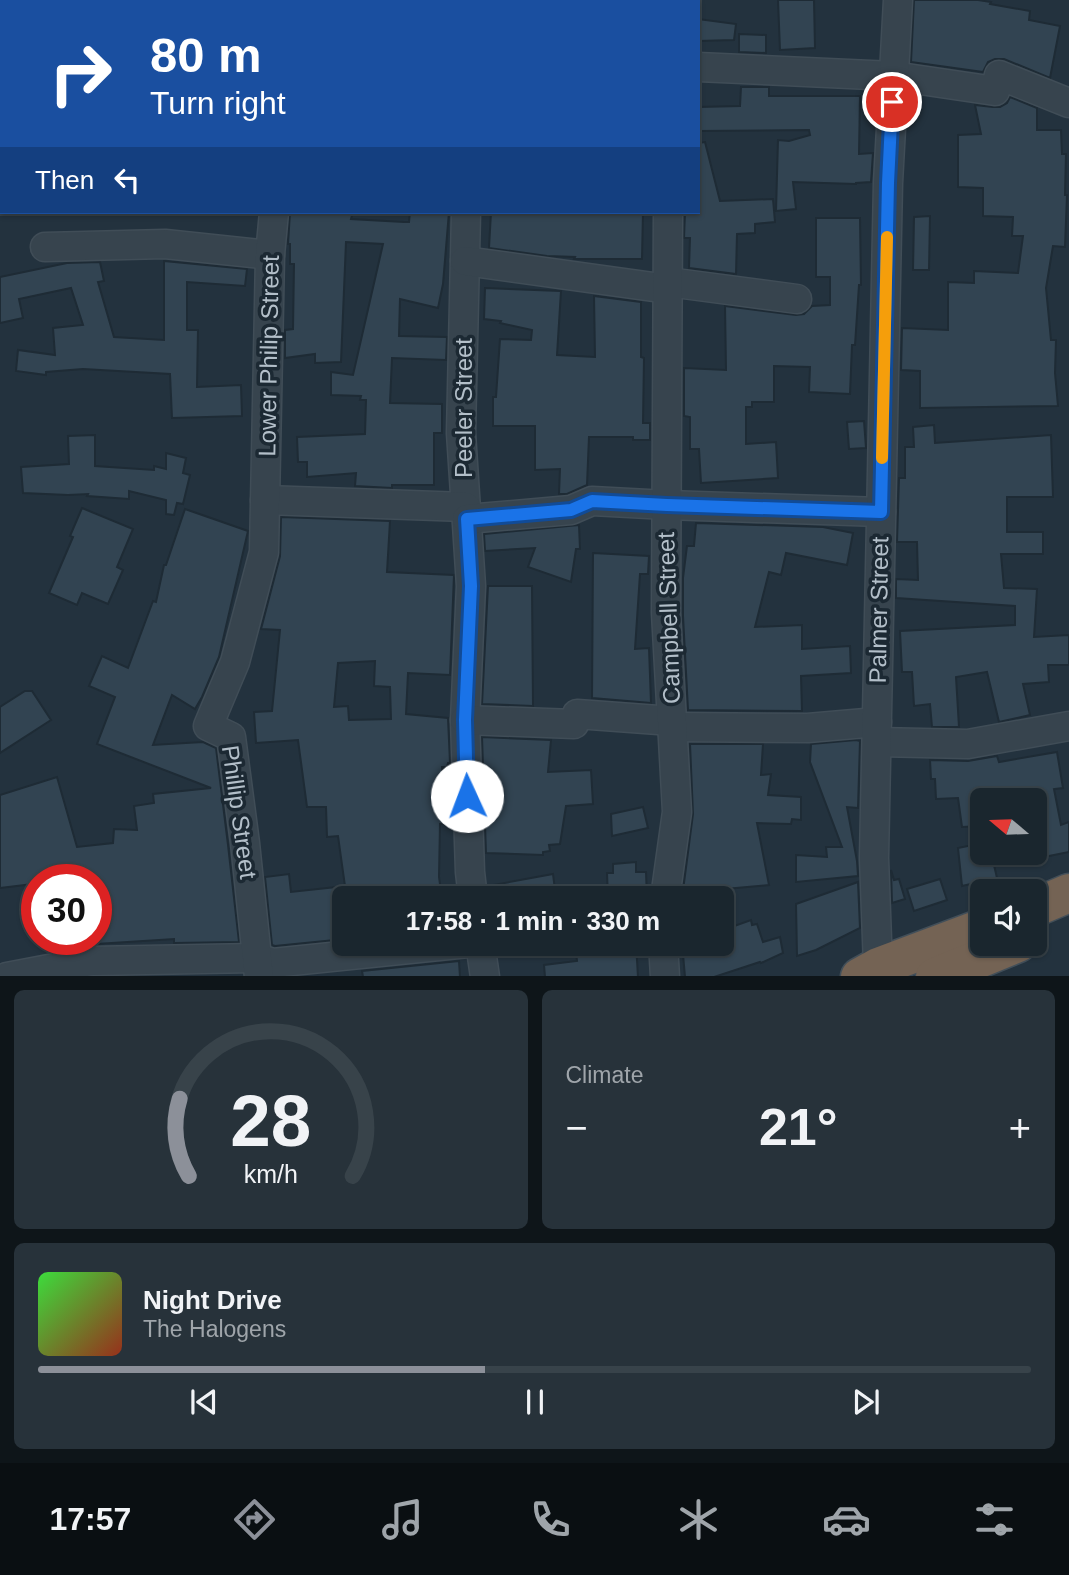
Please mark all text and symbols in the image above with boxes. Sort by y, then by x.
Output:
icon: right [35,28,126,119]
text: 80 m [150,28,262,82]
pin [862,72,922,132]
icon: arrive [873,83,911,121]
text: Turn right [150,85,286,121]
icon: left [108,161,146,199]
text: Then [35,165,94,195]
street label: Lower Philip Street [253,255,284,457]
street label: Peeler Street [450,338,477,478]
street label: Campbell Street [652,531,685,704]
street label: Palmer Street [864,536,893,684]
street label: Phillip Street [217,743,262,881]
position arrow [430,759,504,833]
north arrow [970,788,1046,864]
map controls [970,788,1047,956]
speed limit sign: 30 [21,864,112,955]
button: sound [970,879,1047,956]
text: 17:58 · 1 min · 330 m [406,906,660,936]
text: Climate [566,1062,643,1088]
text: 28 [230,1080,311,1161]
text: 21° [759,1098,838,1156]
text: − [566,1107,588,1149]
text: + [1009,1107,1031,1149]
text: km/h [244,1159,298,1187]
text: Night Drive [143,1285,282,1315]
text: The Halogens [143,1316,286,1342]
icon: previous [185,1383,223,1421]
icon: pause [516,1383,554,1421]
icon: next [847,1383,885,1421]
icon: directions [230,1495,279,1544]
icon: music [378,1495,427,1544]
icon: phone [526,1495,575,1544]
icon: climate [674,1495,723,1544]
icon: car [822,1495,871,1544]
icon: filters [970,1495,1019,1544]
text: 17:57 [50,1501,131,1537]

